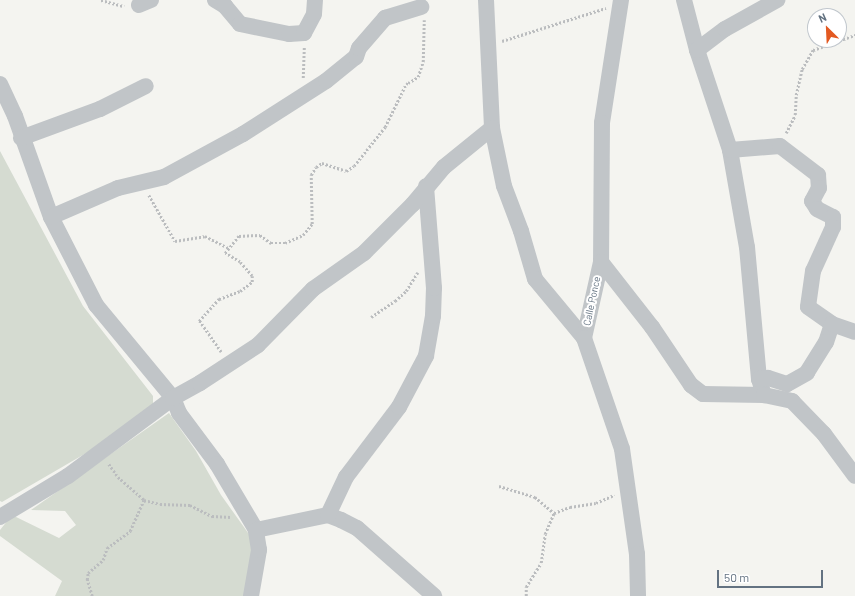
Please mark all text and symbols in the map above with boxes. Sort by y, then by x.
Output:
north arrow [807,8,847,48]
text: N [816,10,828,25]
street label: Calle Ponce [581,275,603,327]
scale bar [719,562,825,588]
text: 50 m [724,570,749,584]

